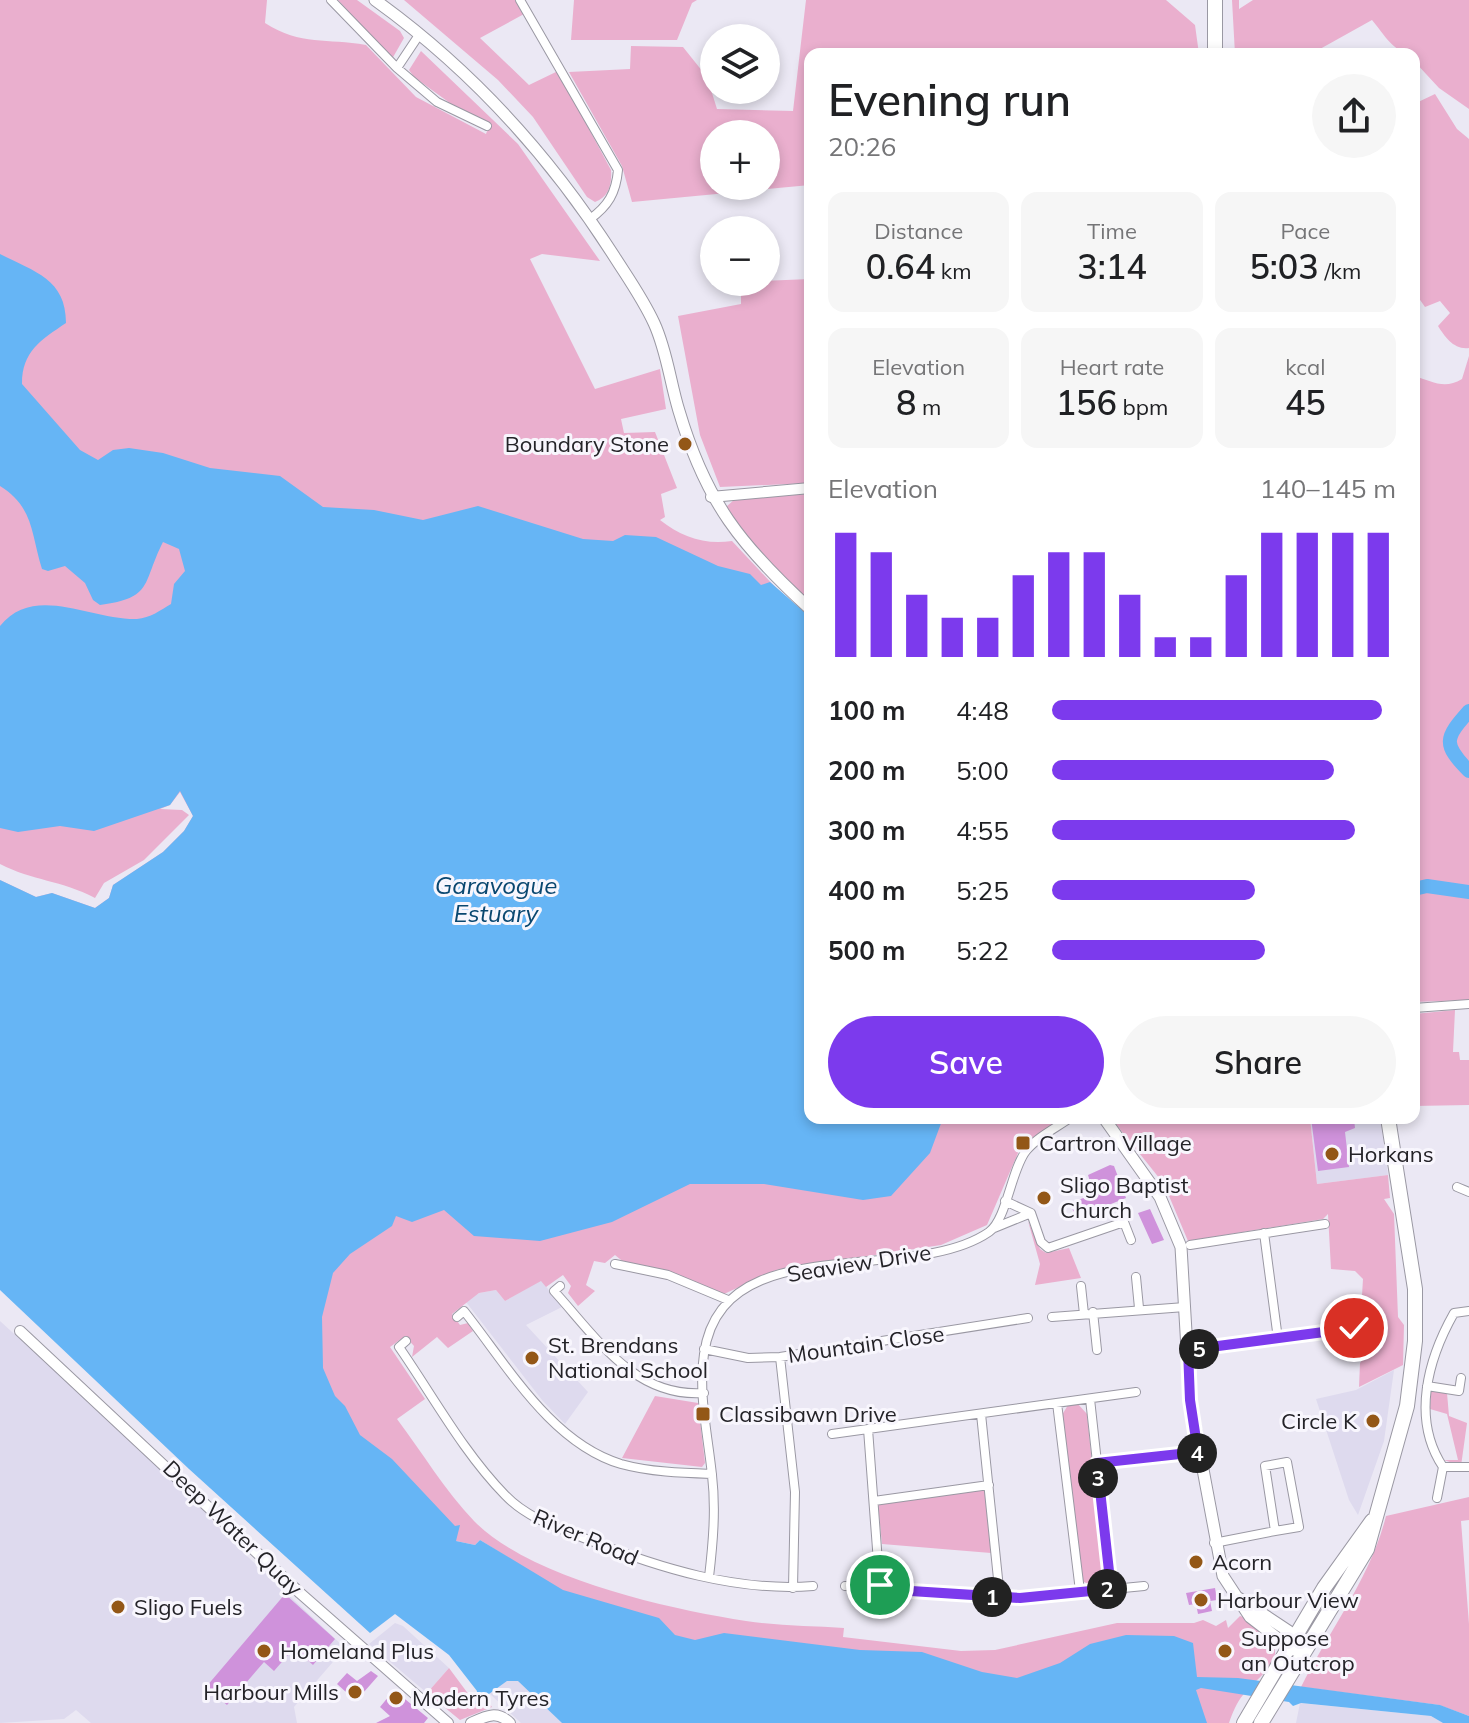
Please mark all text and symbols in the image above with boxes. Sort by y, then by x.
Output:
map controls [700,24,780,296]
button: layers [700,24,780,104]
text: Evening run [828,72,1071,127]
button: share [1312,74,1396,158]
button: + [700,120,780,200]
text: 20:26 [828,130,896,163]
button: − [700,216,780,296]
text: Distance [874,217,963,245]
text: Time [1087,217,1137,245]
text: Pace [1281,217,1330,245]
text: 0.64 [866,245,935,288]
text: 3:14 [1077,245,1147,288]
text: 5:03 [1249,245,1319,288]
text: km [935,257,971,285]
text: /km [1319,257,1361,285]
text: Elevation [872,353,965,381]
text: Heart rate [1060,353,1164,381]
text: kcal [1285,353,1325,381]
text: 8 [896,381,916,424]
text: 156 [1056,381,1117,424]
text: 45 [1285,381,1326,424]
text: m [916,393,941,421]
text: bpm [1117,393,1168,421]
place label: Boundary Stone [505,430,669,458]
marker: Boundary Stone [676,435,694,453]
text: Elevation [828,472,938,505]
text: 140–145 m [1260,472,1396,505]
text: 100 m [828,694,905,727]
text: 4:48 [956,694,1009,727]
text: 200 m [828,754,905,787]
text: 5:00 [956,754,1009,787]
text: 300 m [828,814,905,847]
text: 4:55 [956,814,1009,847]
water label: Garavogue Estuary [435,870,557,928]
text: 400 m [828,874,905,907]
text: 5:25 [956,874,1009,907]
text: 500 m [828,934,905,967]
text: 5:22 [956,934,1009,967]
button: Save [828,1016,1104,1108]
button: Share [1120,1016,1396,1108]
place label: Cartron Village [1039,1129,1192,1157]
marker: Cartron Village [1014,1134,1032,1152]
place label: Horkans [1348,1140,1434,1168]
marker: Horkans [1323,1145,1341,1163]
place label: Sligo Baptist Church [1060,1171,1189,1224]
marker: Sligo Baptist Church [1035,1189,1053,1207]
street label: Seaview Drive [785,1238,933,1288]
pin [1320,1294,1388,1362]
icon: check [1332,1306,1376,1350]
street label: Mountain Close [786,1319,946,1369]
pin: 5 [1179,1329,1219,1369]
place label: St. Brendans National School [548,1331,708,1384]
text: 5 [1192,1335,1206,1363]
marker: St. Brendans National School [523,1349,541,1367]
place label: Classibawn Drive [719,1400,897,1428]
marker: Classibawn Drive [694,1405,712,1423]
place label: Circle K [1281,1407,1358,1435]
marker: Circle K [1364,1412,1382,1430]
pin: 4 [1177,1433,1217,1473]
text: 4 [1190,1439,1204,1467]
street label: Deep Water Quay [157,1454,309,1602]
pin: 3 [1078,1458,1118,1498]
text: 3 [1091,1464,1105,1492]
street label: River Road [529,1502,643,1572]
place label: Acorn [1212,1548,1272,1576]
pin [846,1551,914,1619]
marker: Acorn [1187,1553,1205,1571]
icon: arrive [858,1563,902,1607]
pin: 2 [1087,1569,1127,1609]
text: 2 [1100,1575,1114,1603]
pin: 1 [972,1577,1012,1617]
text: 1 [985,1583,999,1611]
place label: Harbour View [1217,1586,1359,1614]
marker: Harbour View [1192,1591,1210,1609]
place label: Sligo Fuels [134,1593,243,1621]
marker: Sligo Fuels [109,1598,127,1616]
place label: Suppose an Outcrop [1241,1624,1355,1677]
place label: Homeland Plus [280,1637,434,1665]
marker: Homeland Plus [255,1642,273,1660]
marker: Suppose an Outcrop [1216,1642,1234,1660]
place label: Harbour Mills [203,1678,339,1706]
marker: Harbour Mills [346,1683,364,1701]
place label: Modern Tyres [412,1684,549,1712]
marker: Modern Tyres [387,1689,405,1707]

